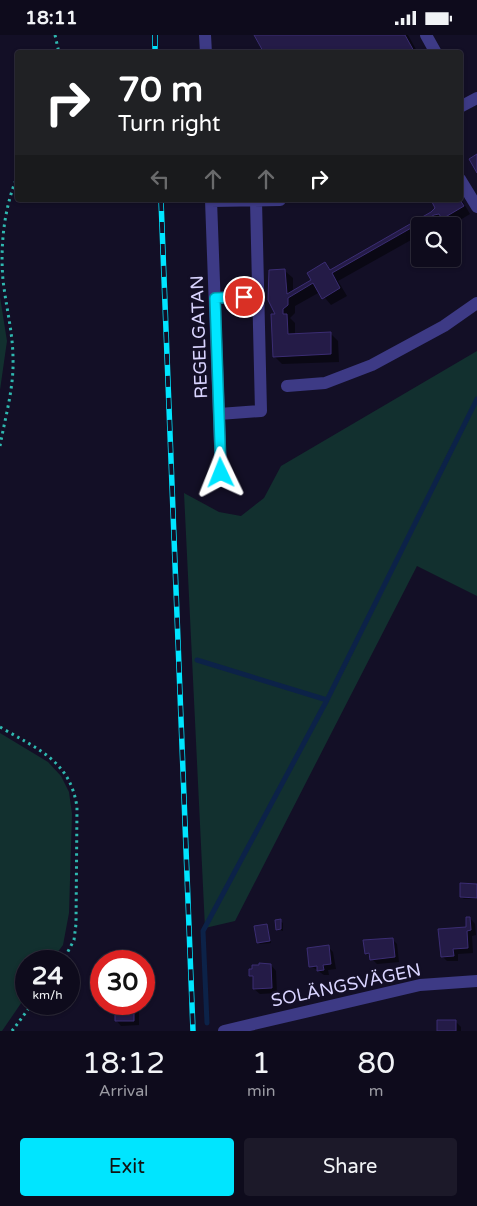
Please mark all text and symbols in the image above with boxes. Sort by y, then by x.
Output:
text: 18:11 [25,7,78,29]
text: 70 m [118,69,203,111]
icon: right [35,70,100,135]
text: Turn right [118,111,220,137]
icon: left [146,165,174,193]
icon: ahead [199,165,227,193]
icon: ahead [252,165,280,193]
icon: right [305,165,333,193]
map controls [411,217,461,267]
button: search [411,217,461,267]
street label: REGELGATAN [186,275,212,399]
pin [223,276,265,318]
icon: arrive [230,283,258,311]
position arrow [194,446,246,498]
speed limit sign: 30 [90,950,155,1015]
street label: SOLÄNGSVÄGEN [269,958,423,1012]
text: 24 [32,961,63,991]
text: km/h [32,988,63,1002]
text: 18:12 [82,1045,165,1082]
text: 1 [252,1045,271,1082]
text: 80 [357,1045,395,1082]
text: Arrival [99,1081,148,1101]
text: min [247,1081,275,1101]
text: m [369,1081,384,1101]
button: Exit [20,1138,234,1196]
button: Share [244,1138,457,1196]

